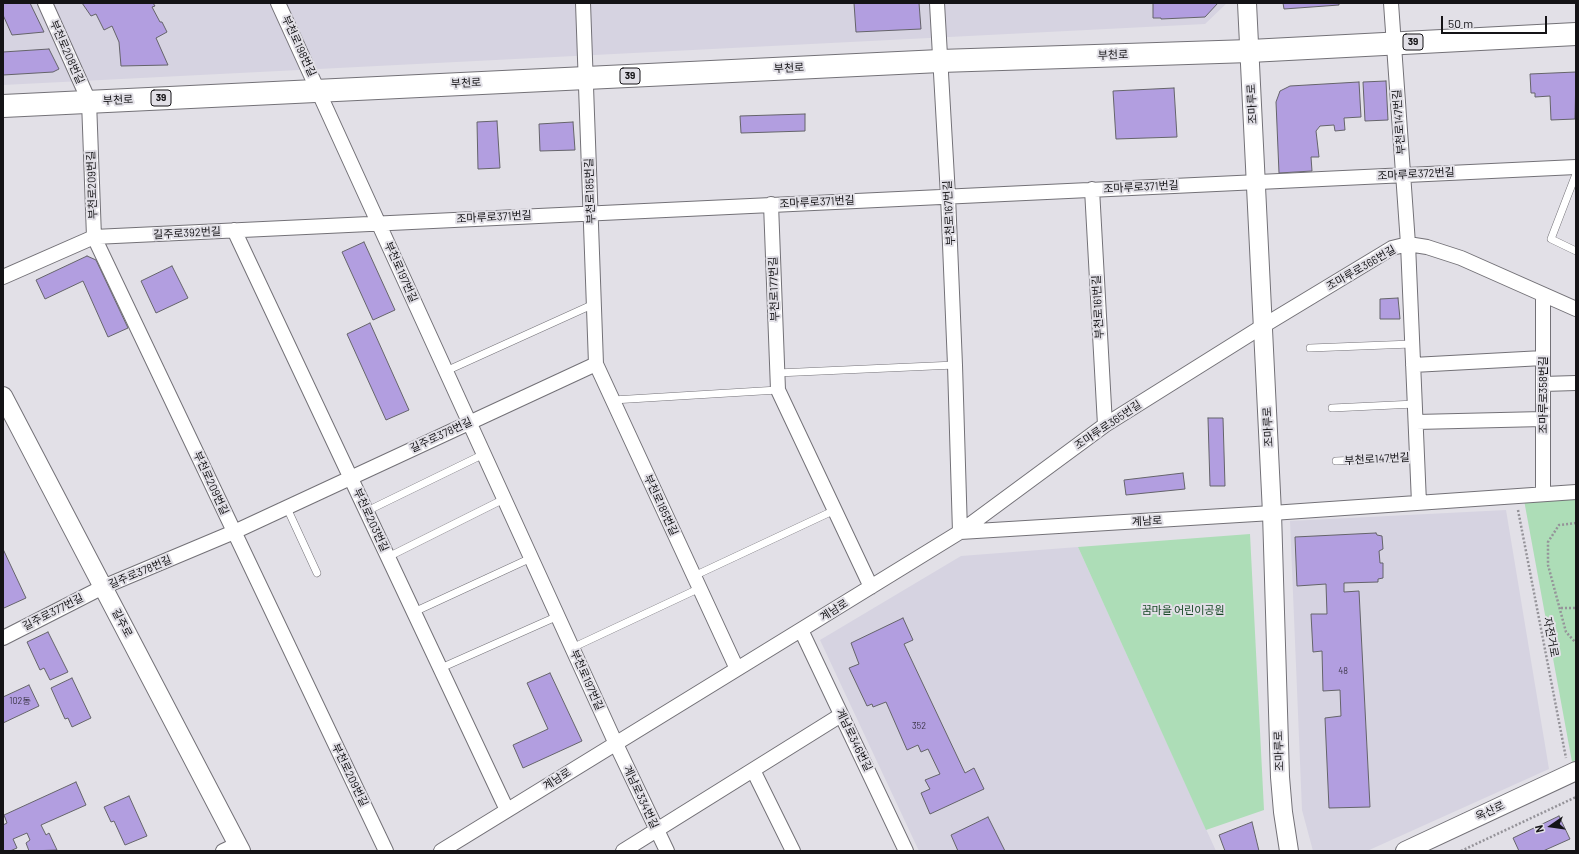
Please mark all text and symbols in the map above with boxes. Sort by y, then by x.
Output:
scale bar [1443,8,1549,34]
street label: 부천로198번길 [279,13,319,79]
text: 50 m [1448,16,1473,30]
street label: 부천로208번길 [47,18,87,86]
road number: 39 [1403,34,1423,50]
street label: 부천로 [1098,48,1128,62]
street label: 부천로 [773,61,805,75]
road number: 39 [620,68,640,84]
street label: 부천로 [450,76,482,90]
street label: 조마루로 [1244,83,1260,125]
street label: 부천로147번길 [1390,89,1408,155]
road number: 39 [151,90,171,106]
street label: 부천로 [102,93,134,107]
street label: 부천로209번길 [84,151,100,219]
street label: 부천로185번길 [582,158,598,224]
street label: 조마루로372번길 [1377,165,1455,183]
street label: 조마루로371번길 [1103,178,1179,196]
street label: 부천로167번길 [941,180,957,246]
street label: 조마루로371번길 [779,193,855,211]
street label: 조마루로371번길 [456,208,532,226]
street label: 길주로392번길 [153,225,221,241]
street label: 부천로197번길 [382,239,420,305]
street label: 조마루로366번길 [1324,243,1398,293]
street label: 부천로177번길 [766,256,782,322]
street label: 부천로161번길 [1090,275,1106,339]
street label: 조마루로358번길 [1536,356,1550,434]
street label: 조마루로365번길 [1072,398,1144,452]
street label: 조마루로 [1260,406,1276,448]
street label: 길주로378번길 [408,415,474,455]
street label: 부천로209번길 [191,449,231,517]
street label: 부천로147번길 [1344,451,1410,467]
street label: 부천로185번길 [641,472,681,538]
street label: 부천로203번길 [351,486,391,554]
street label: 계남로 [1131,514,1163,528]
street label: 길주로378번길 [106,553,174,591]
street label: 길주로377번길 [20,591,86,633]
street label: 계남로 [818,596,850,624]
park label: 꿈마을 어린이공원 [1141,603,1225,617]
street label: 길주로 [109,606,135,640]
street label: 자전거로 [1541,616,1561,658]
street label: 부천로197번길 [568,647,606,713]
house number: 48 [1338,666,1348,676]
house number: 102동 [9,696,31,706]
street label: 계남로346번길 [833,707,875,773]
house number: 352 [912,721,926,731]
street label: 조마루로 [1272,731,1286,771]
street label: 부천로209번길 [329,741,371,809]
street label: 계남로334번길 [621,763,661,831]
street label: 계남로 [541,765,573,793]
street label: 옥산로 [1473,799,1507,823]
north arrow [1531,806,1571,846]
text: N [1532,824,1546,834]

